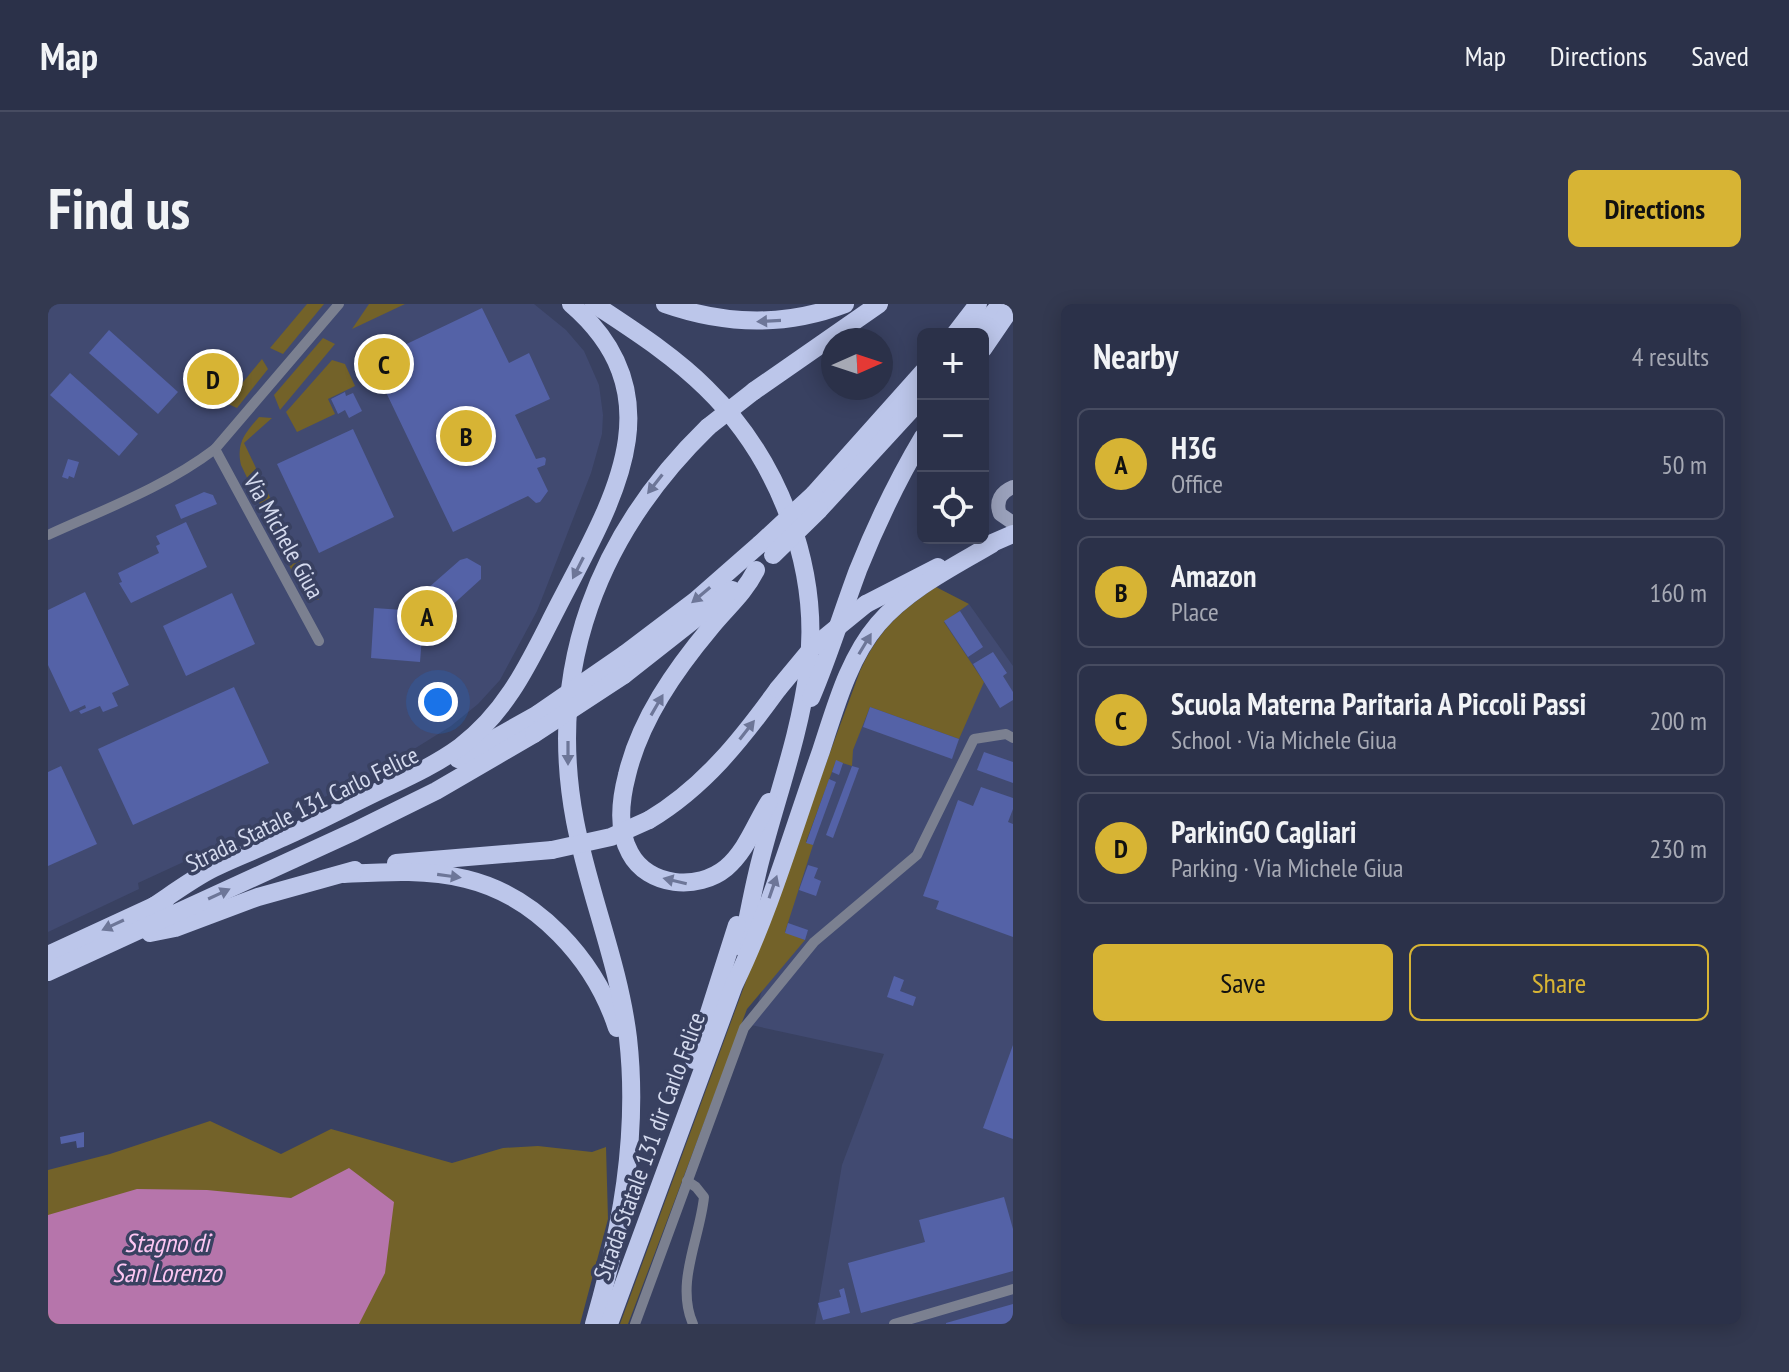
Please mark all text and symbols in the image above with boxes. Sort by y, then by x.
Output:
text: Map [40,31,98,80]
text: Map [1465,37,1506,74]
text: Directions [1550,37,1647,74]
text: Saved [1691,37,1749,74]
button: Directions [1568,170,1741,247]
text: Find us [48,172,190,244]
one-way arrow [756,315,781,328]
north arrow [821,328,893,400]
map controls [917,328,989,544]
button: + [917,328,989,400]
pin: C [358,334,410,394]
text: Nearby [1093,334,1178,378]
text: 4 results [1632,340,1709,373]
pin: D [187,349,239,409]
button: − [917,400,989,472]
pin: B [440,406,492,466]
text: H3G [1171,428,1216,467]
text: A [1114,448,1128,481]
text: 50 m [1661,448,1707,481]
street label: Via Michele Giua [236,467,331,604]
text: Office [1171,467,1223,500]
button: locate [917,472,989,544]
one-way arrow [647,474,664,494]
one-way arrow [571,556,584,579]
text: Amazon [1171,556,1256,595]
text: B [1115,576,1127,609]
text: 160 m [1649,576,1707,609]
pin: A [401,586,453,646]
one-way arrow [692,586,712,603]
text: Place [1171,595,1219,628]
one-way arrow [858,633,872,655]
your location [418,682,458,722]
text: Scuola Materna Paritaria A Piccoli Passi [1171,684,1586,723]
one-way arrow [650,694,664,716]
text: C [1115,704,1127,737]
text: 200 m [1649,704,1707,737]
one-way arrow [739,720,755,740]
text: School · Via Michele Giua [1171,723,1397,756]
street label: Strada Statale 131 Carlo Felice [180,739,424,879]
one-way arrow [562,741,574,766]
text: ParkinGO Cagliari [1171,812,1357,851]
text: D [1114,832,1128,865]
text: 230 m [1649,832,1707,865]
text: Parking · Via Michele Giua [1171,851,1404,884]
one-way arrow [437,870,462,883]
one-way arrow [662,874,687,886]
one-way arrow [768,875,780,899]
one-way arrow [207,887,231,901]
one-way arrow [102,918,125,932]
button: Save [1093,944,1393,1021]
button: Share [1409,944,1709,1021]
street label: Strada Statale 131 dir Carlo Felice [586,1008,712,1284]
water label: Stagno di San Lorenzo [113,1226,223,1289]

